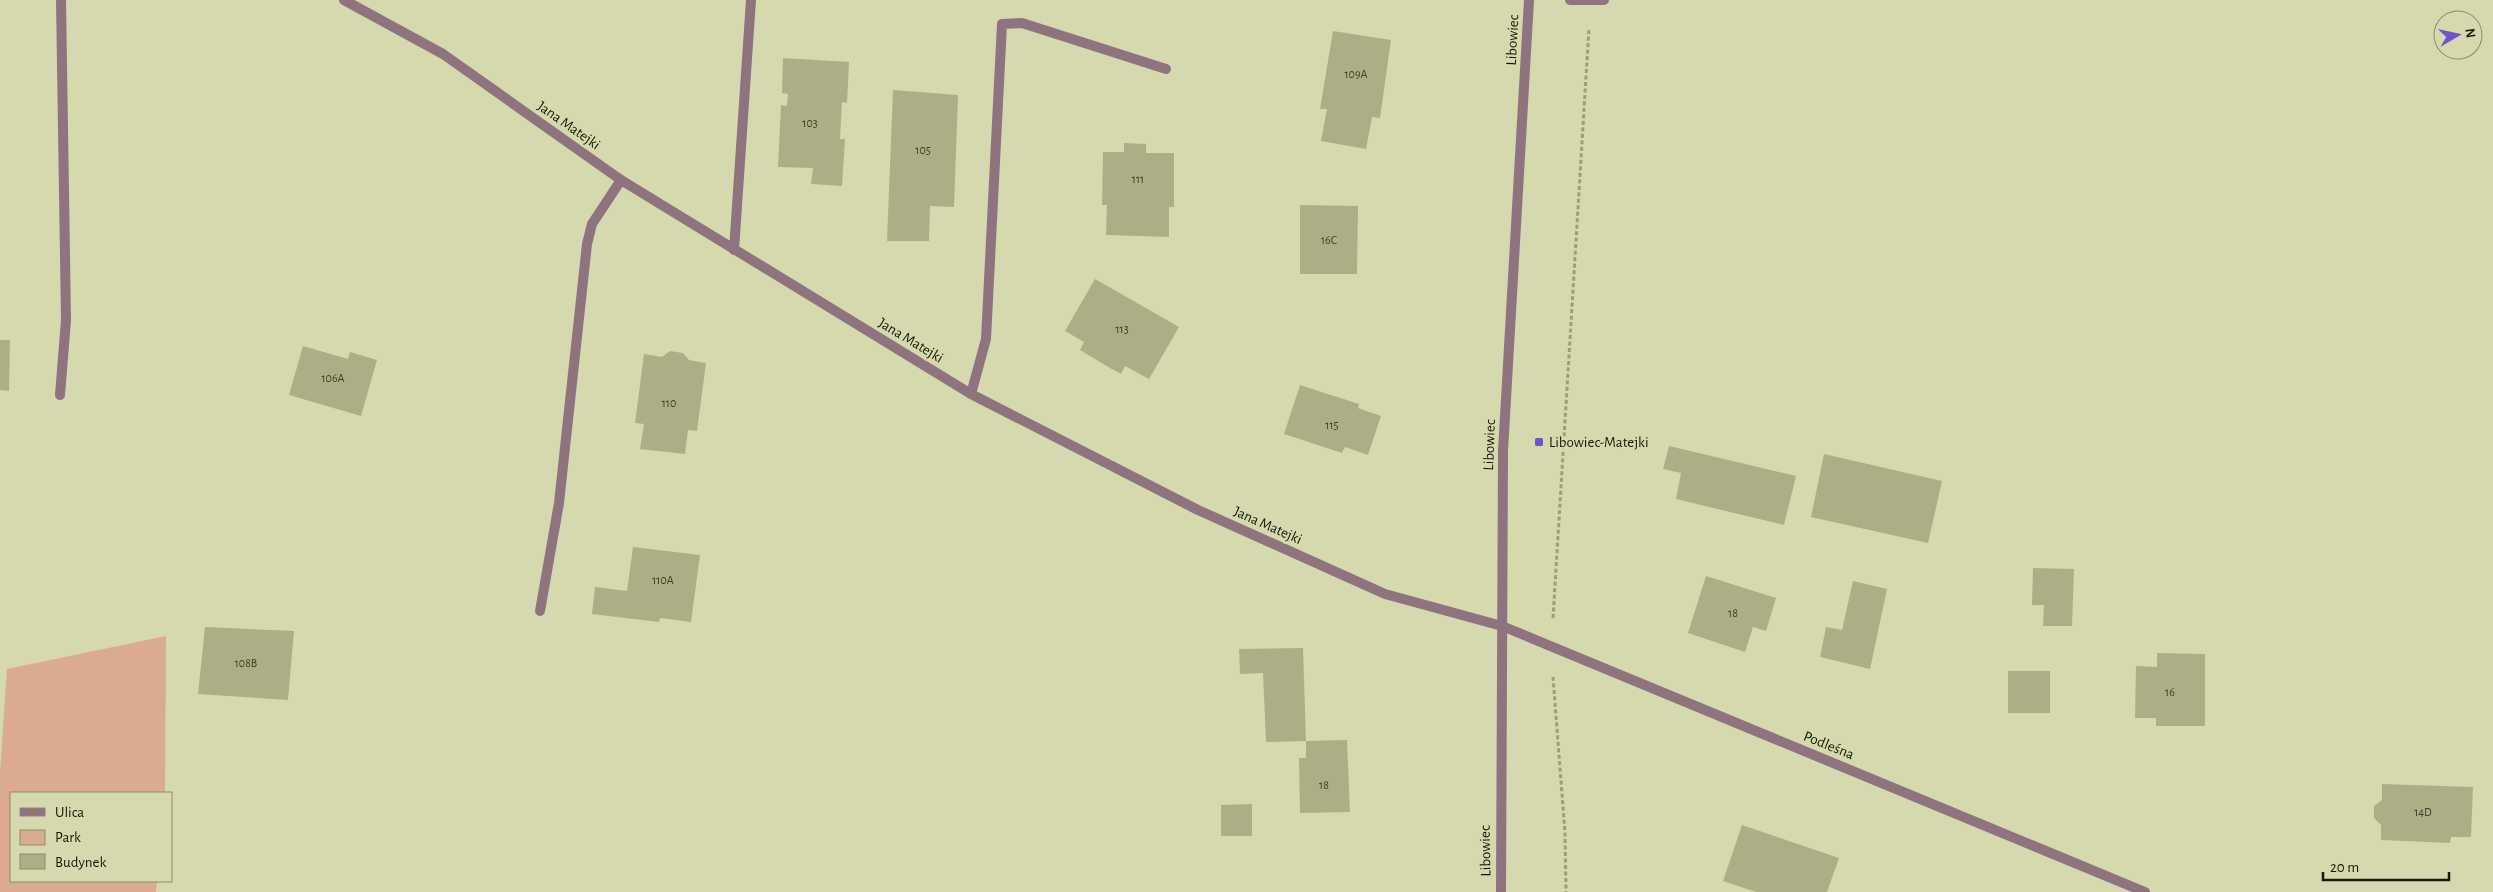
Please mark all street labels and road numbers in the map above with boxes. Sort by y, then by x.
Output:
street label: Libowiec [1504,14,1521,66]
street label: Jana Matejki [535,98,603,152]
street label: Jana Matejki [876,315,946,366]
street label: Libowiec [1481,419,1498,471]
street label: Jana Matejki [1231,504,1304,547]
street label: Podleśna [1801,729,1856,762]
street label: Libowiec [1478,825,1493,877]

